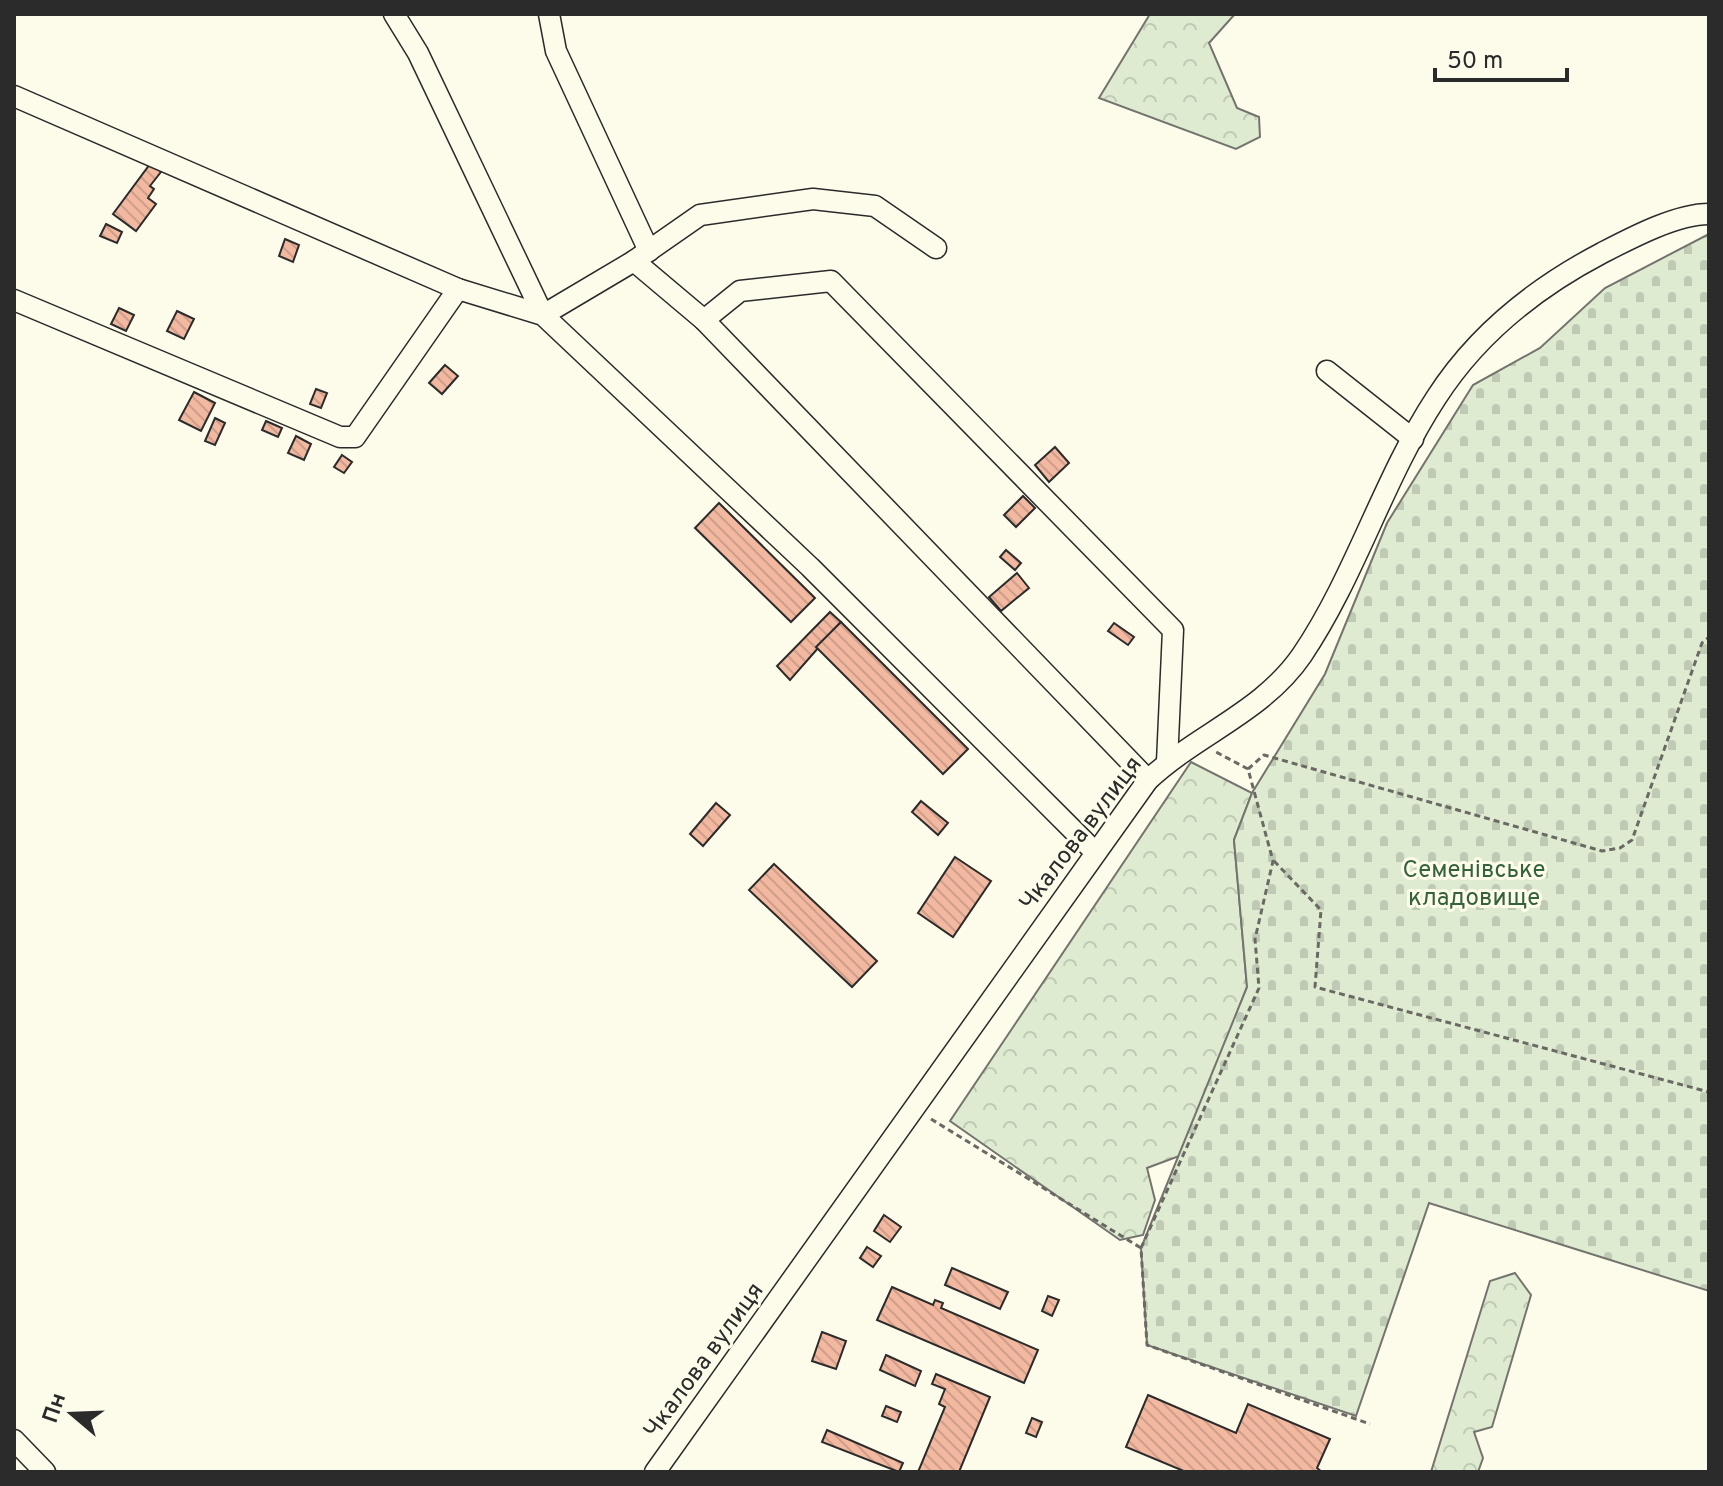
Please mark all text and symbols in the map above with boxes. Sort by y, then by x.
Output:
scale bar [1435,32,1567,82]
text: 50 m [1447,47,1503,77]
street label: Чкалова вулиця [1014,751,1149,917]
park label: Семенівське кладовище [1403,856,1545,914]
street label: Чкалова вулиця [638,1277,771,1445]
north arrow [32,1374,112,1454]
text: Пн [38,1390,73,1427]

